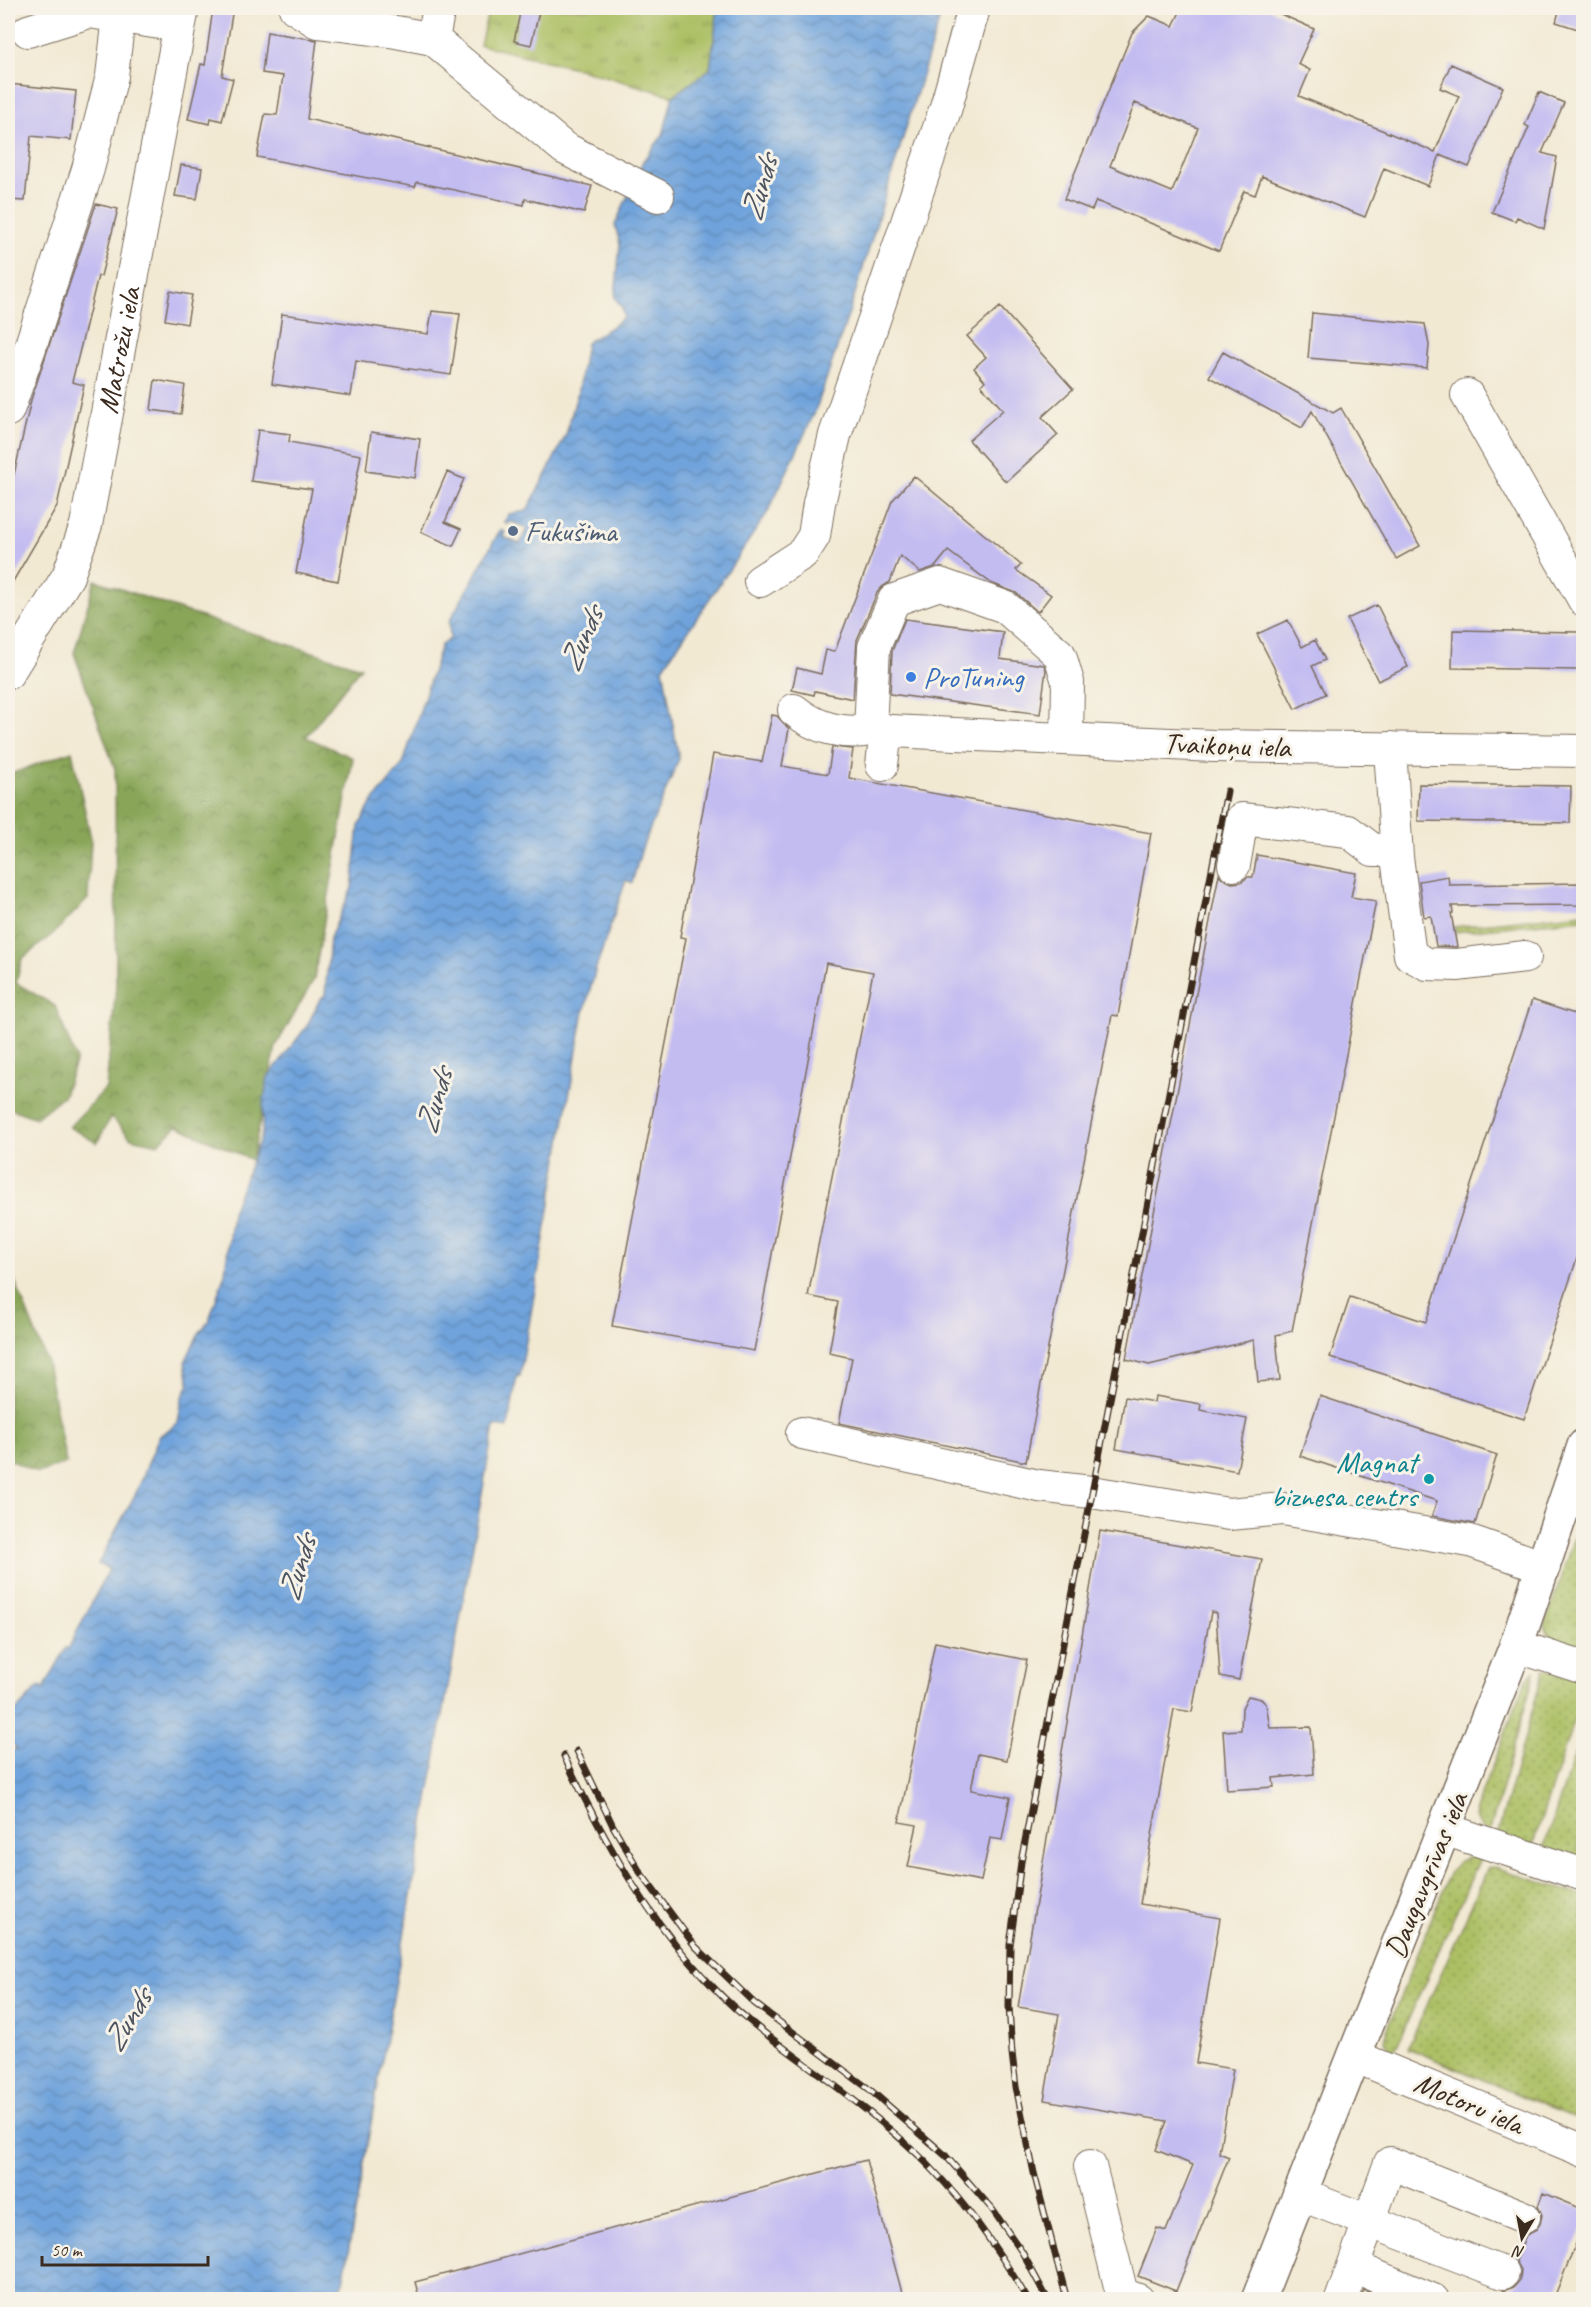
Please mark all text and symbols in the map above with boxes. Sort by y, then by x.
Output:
water label: Zunds [730,146,789,225]
street label: Matrožu iela [88,282,150,416]
place label: Fukušima [525,512,618,550]
marker: Fukušima [506,524,520,538]
water label: Zunds [549,596,615,677]
place label: ProTuning [923,658,1025,696]
marker: ProTuning [904,670,918,684]
street label: Tvaikoņu iela [1163,724,1293,766]
water label: Zunds [405,1059,464,1138]
place label: Magnat biznesa centrs [1271,1443,1421,1515]
marker: Magnat biznesa centrs [1422,1472,1436,1486]
water label: Zunds [268,1526,328,1605]
street label: Daugavgrīvas iela [1376,1785,1477,1963]
water label: Zunds [93,1977,164,2059]
street label: Motoru iela [1409,2063,1532,2144]
north arrow [1492,2208,1552,2268]
scale bar [42,2229,208,2267]
text: 50 m [51,2239,84,2261]
text: N [1510,2241,1526,2262]

